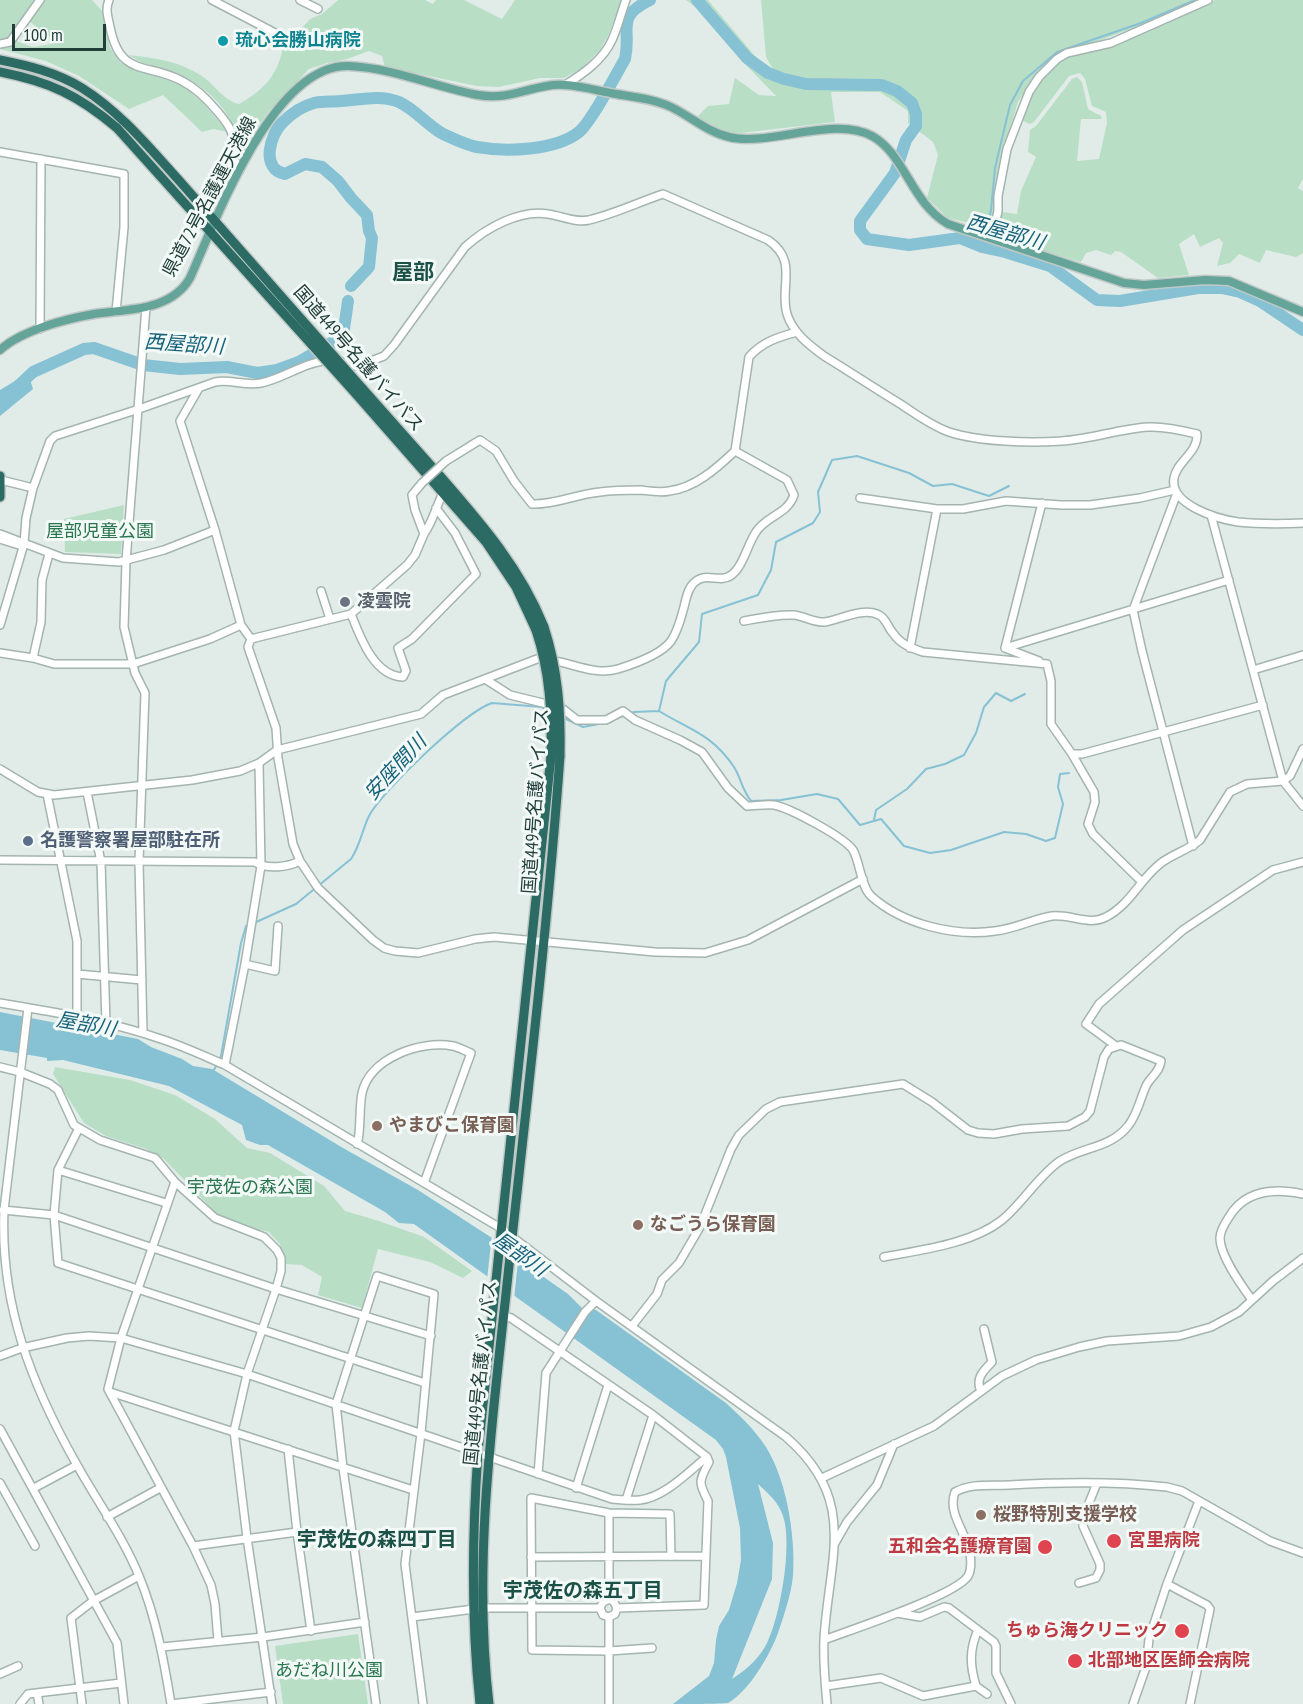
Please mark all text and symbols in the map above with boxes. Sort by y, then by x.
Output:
scale bar [15,12,110,50]
text: 100 m [23,23,63,46]
place label: 琉心会勝山病院 [235,30,361,52]
marker: 琉心会勝山病院 [216,34,230,48]
street label: 県道72号名護運天港線 [159,113,261,281]
water label: 西屋部川 [963,210,1047,256]
district label: 屋部 [392,260,434,286]
street label: 国道449号名護バイパス [289,282,427,436]
water label: 西屋部川 [143,330,225,360]
park label: 屋部児童公園 [46,521,154,543]
place label: 凌雲院 [357,591,411,613]
marker: 凌雲院 [338,595,352,609]
street label: 国道449号名護バイパス [519,707,553,895]
water label: 安座間川 [360,731,432,805]
place label: 名護警察署屋部駐在所 [40,830,220,852]
marker: 名護警察署屋部駐在所 [21,834,35,848]
water label: 屋部川 [54,1008,118,1042]
place label: やまびこ保育園 [389,1115,515,1137]
marker: やまびこ保育園 [370,1119,384,1133]
park label: 宇茂佐の森公園 [187,1177,313,1199]
place label: なごうら保育園 [650,1214,776,1236]
marker: なごうら保育園 [631,1218,645,1232]
water label: 屋部川 [489,1228,551,1282]
street label: 国道449号名護バイパス [461,1279,501,1467]
place label: 桜野特別支援学校 [993,1504,1137,1526]
marker: 桜野特別支援学校 [974,1508,988,1522]
district label: 宇茂佐の森四丁目 [297,1528,457,1552]
place label: 宮里病院 [1128,1530,1200,1552]
marker: 宮里病院 [1105,1532,1123,1550]
place label: 五和会名護療育園 [888,1536,1032,1558]
marker: 五和会名護療育園 [1036,1538,1054,1556]
district label: 宇茂佐の森五丁目 [503,1579,663,1603]
place label: ちゅら海クリニック [1006,1620,1168,1642]
marker: ちゅら海クリニック [1173,1622,1191,1640]
place label: 北部地区医師会病院 [1088,1650,1250,1672]
marker: 北部地区医師会病院 [1066,1652,1084,1670]
park label: あだね川公園 [275,1660,383,1682]

